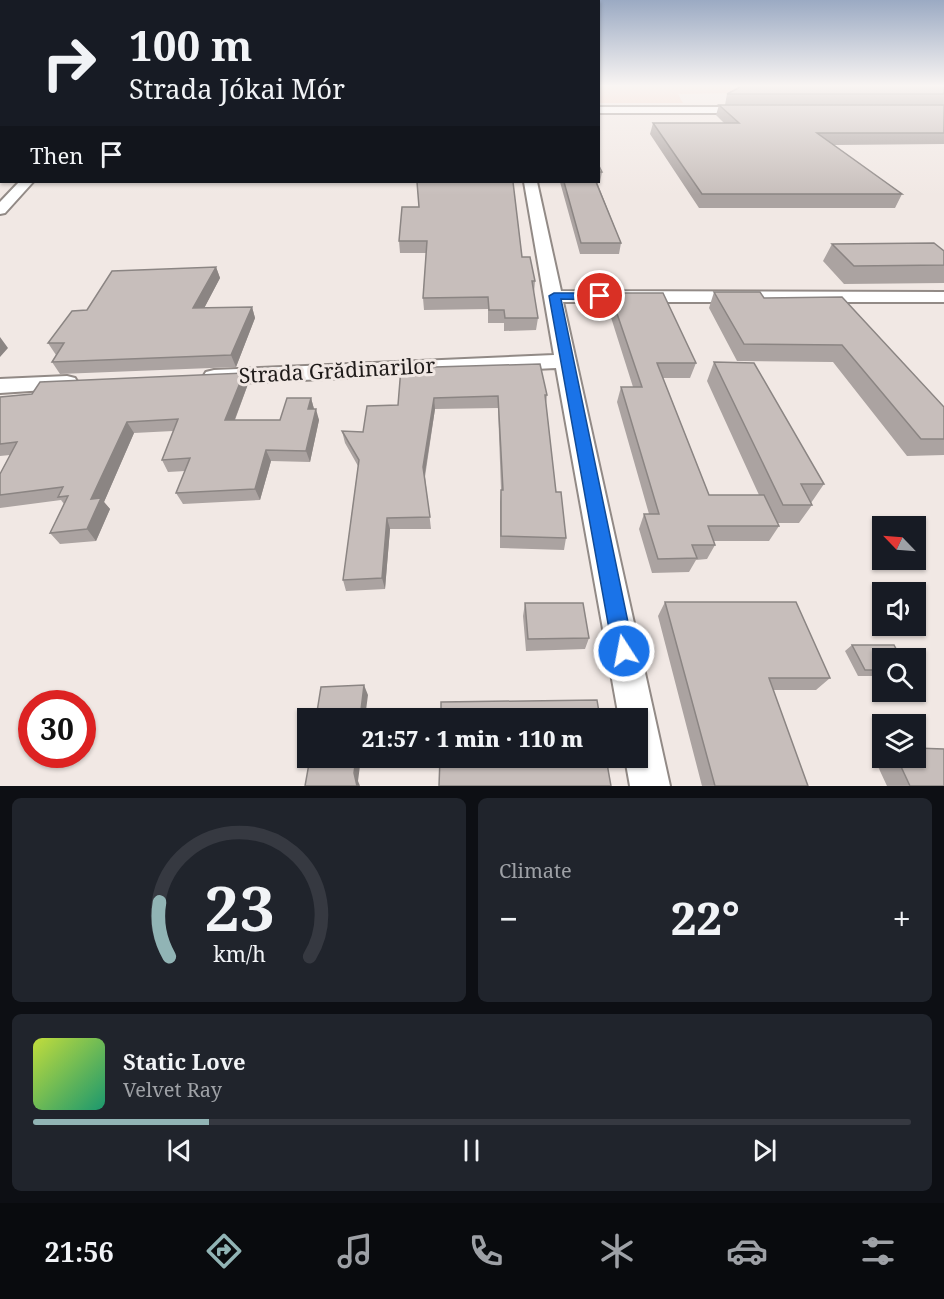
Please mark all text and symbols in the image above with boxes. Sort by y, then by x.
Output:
text: 100 m [129,16,253,73]
icon: right [30,24,108,102]
text: Strada Jókai Mór [129,70,345,107]
icon: arrive [95,138,128,171]
text: Then [30,140,83,170]
pin [574,270,625,321]
icon: arrive [583,279,616,312]
street label: Strada Grădinarilor [238,351,436,389]
north arrow [872,516,926,570]
map controls [872,516,926,768]
button: sound [872,582,926,636]
position arrow [592,619,656,683]
button: search [872,648,926,702]
speed limit sign: 30 [18,690,96,768]
button: layers [872,714,926,768]
text: 21:57 · 1 min · 110 m [362,723,583,753]
text: Climate [499,857,572,884]
text: 23 [204,864,274,949]
text: 22° [671,887,740,948]
text: − [499,896,518,941]
text: + [893,896,911,941]
text: km/h [213,939,266,968]
text: Static Love [123,1046,246,1076]
text: Velvet Ray [123,1076,222,1103]
icon: previous [163,1134,196,1167]
icon: pause [455,1134,488,1167]
icon: next [748,1134,781,1167]
icon: directions [203,1230,245,1272]
icon: music [334,1230,376,1272]
icon: phone [465,1230,507,1272]
icon: climate [596,1230,638,1272]
icon: car [726,1230,768,1272]
icon: filters [857,1230,899,1272]
text: 21:56 [44,1233,114,1270]

